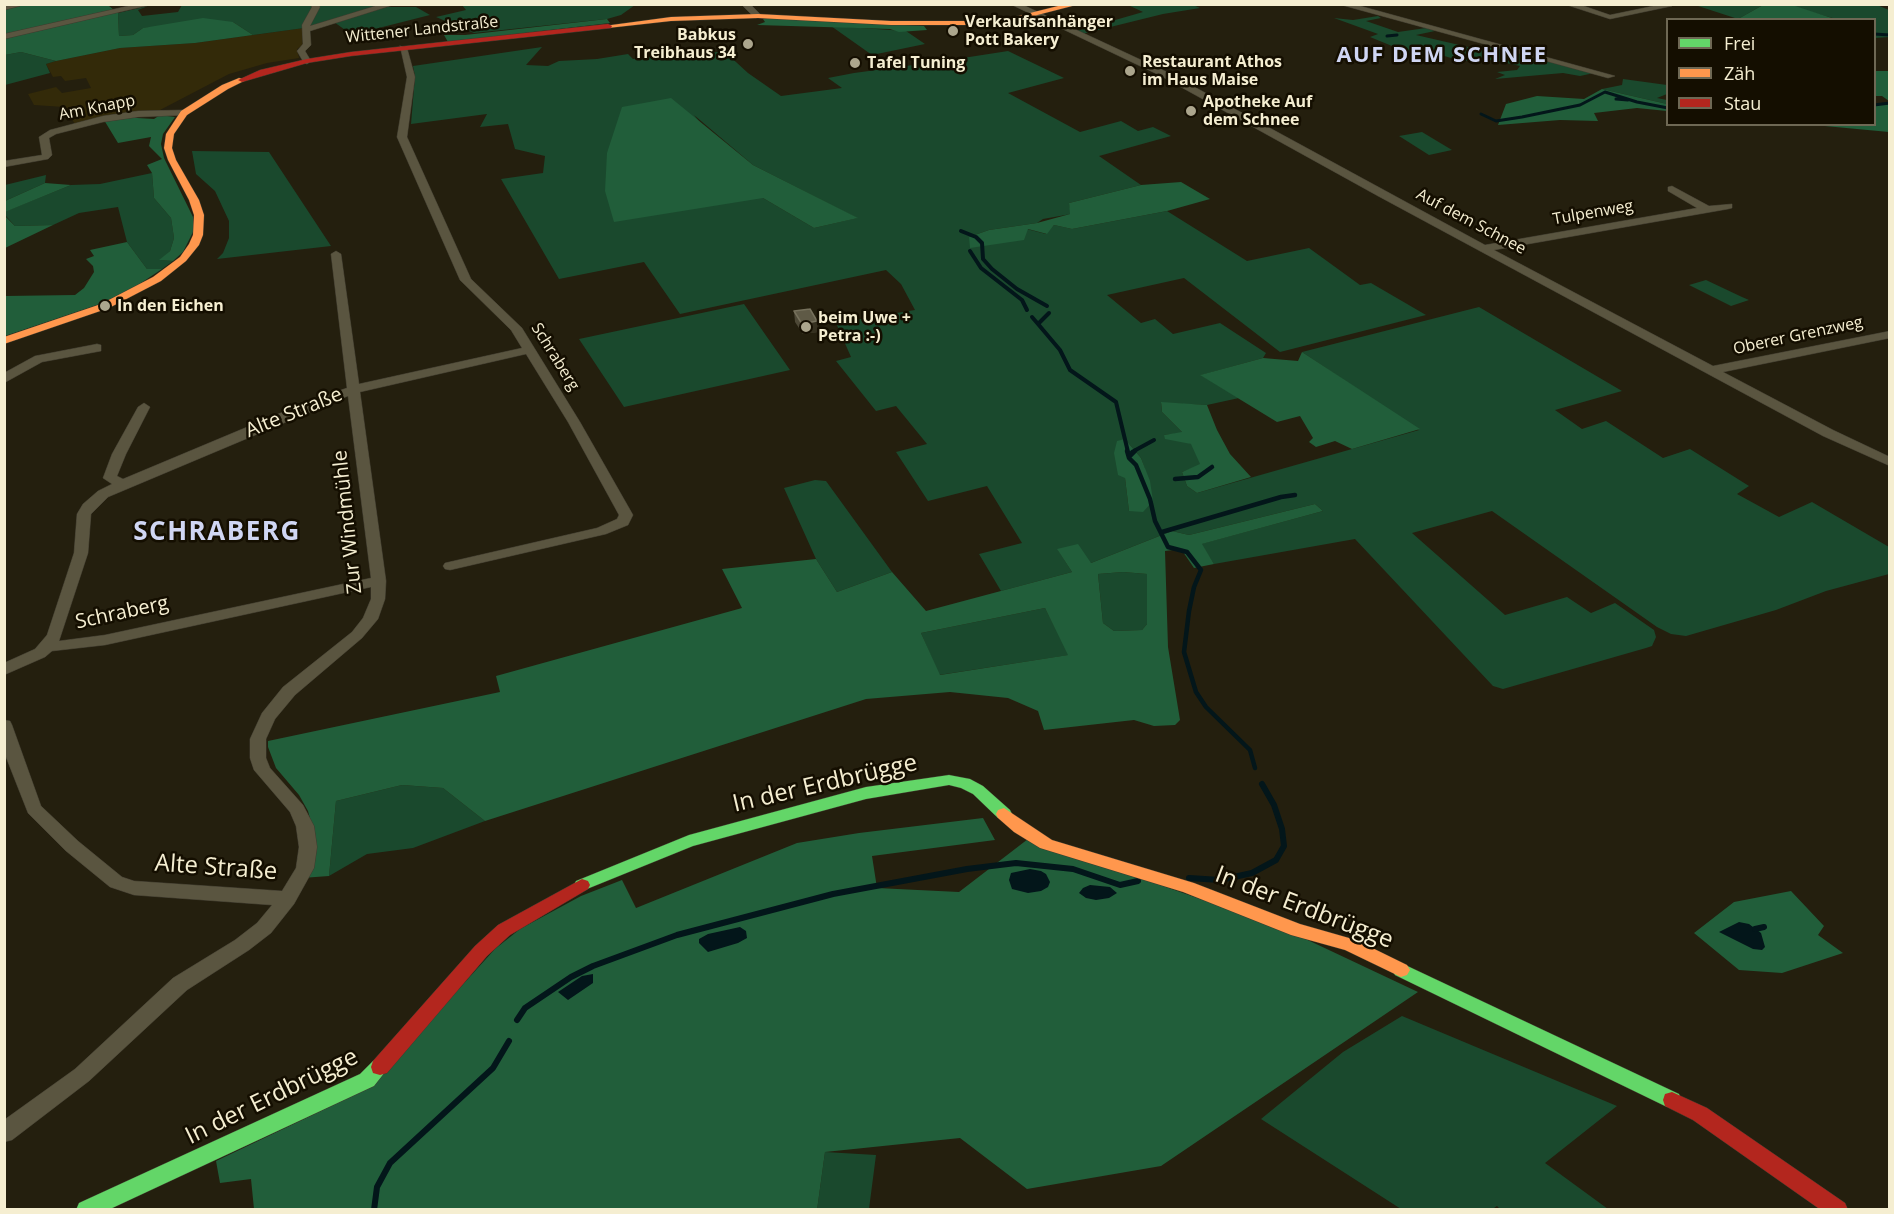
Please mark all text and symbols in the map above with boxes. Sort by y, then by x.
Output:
street label: Wittener Landstraße [345,12,499,48]
place label: Verkaufsanhänger Pott Bakery [965,12,1113,50]
legend [1666,18,1876,126]
marker: Verkaufsanhänger Pott Bakery [946,24,960,38]
place label: Babkus Treibhaus 34 [634,25,736,63]
text: Frei [1724,31,1755,55]
marker: Babkus Treibhaus 34 [741,37,755,51]
district label: AUF DEM SCHNEE [1336,43,1548,69]
place label: Restaurant Athos im Haus Maise [1142,52,1282,90]
place label: Tafel Tuning [867,53,965,73]
marker: Tafel Tuning [848,56,862,70]
text: Zäh [1724,61,1755,85]
marker: Restaurant Athos im Haus Maise [1123,64,1137,78]
street label: Am Knapp [57,91,137,125]
text: Stau [1724,91,1761,115]
place label: Apotheke Auf dem Schnee [1203,92,1312,130]
marker: Apotheke Auf dem Schnee [1184,104,1198,118]
street label: Auf dem Schnee [1413,185,1529,259]
street label: Tulpenweg [1551,196,1635,230]
place label: In den Eichen [117,296,224,316]
marker: In den Eichen [98,299,112,313]
place label: beim Uwe + Petra :-) [818,308,911,346]
street label: Oberer Grenzweg [1731,313,1865,359]
street label: Schraberg [527,320,583,394]
marker: beim Uwe + Petra :-) [799,320,813,334]
street label: Alte Straße [242,383,346,443]
street label: Zur Windmühle [329,449,367,595]
district label: SCHRABERG [133,517,301,549]
street label: Schraberg [73,591,171,635]
street label: In der Erdbrügge [730,749,920,819]
street label: Alte Straße [154,849,278,887]
street label: In der Erdbrügge [1211,861,1397,955]
street label: In der Erdbrügge [181,1043,363,1151]

